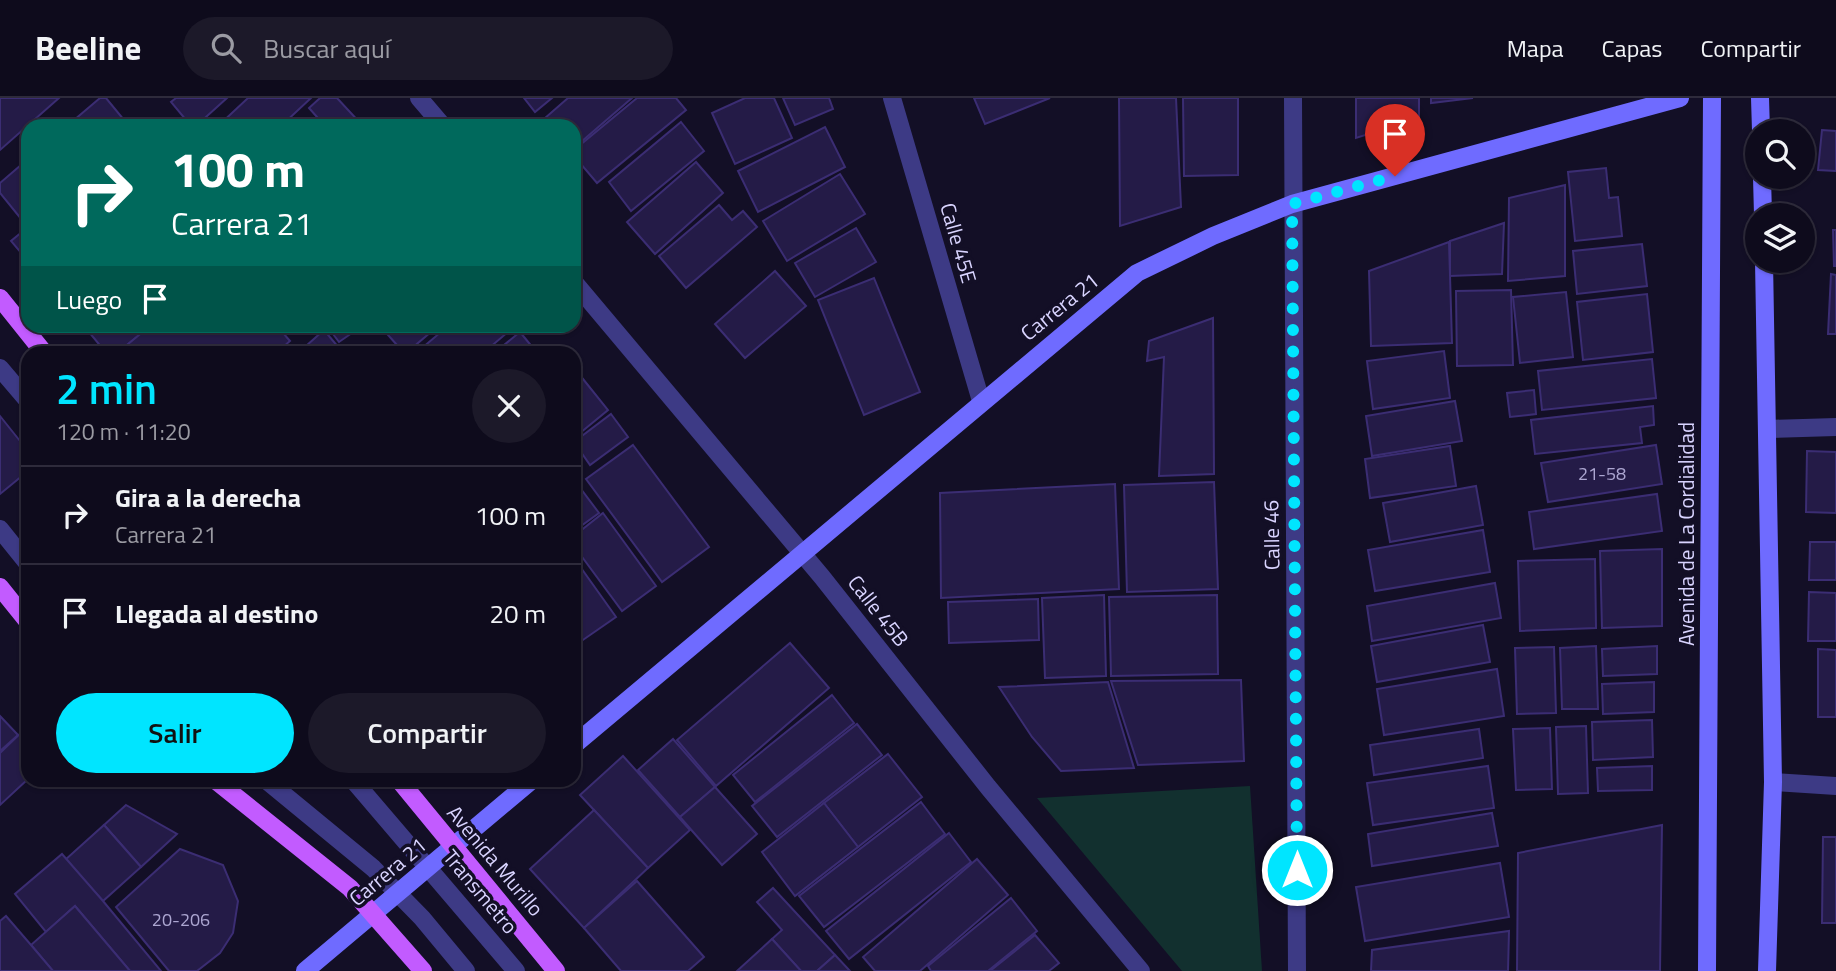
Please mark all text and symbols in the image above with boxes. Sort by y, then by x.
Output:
search box [183,17,673,80]
text: Beeline [35,23,141,73]
icon: search [207,29,245,67]
text: Buscar aquí [263,29,390,68]
text: Mapa [1507,30,1564,66]
text: Capas [1602,30,1662,66]
text: Compartir [1700,30,1801,66]
pin [1365,104,1425,176]
icon: arrive [1376,115,1414,153]
map controls [1745,119,1815,273]
button: search [1745,119,1815,189]
text: 100 m [171,131,305,206]
icon: right [56,147,147,238]
text: Carrera 21 [171,199,312,247]
street label: Calle 45E [932,199,986,287]
button: layers [1745,203,1815,273]
street label: Carrera 21 [1013,265,1106,348]
text: Luego [56,280,122,319]
icon: arrive [136,280,174,318]
text: 2 min [56,356,157,420]
button: close [472,369,546,443]
text: 120 m · 11:20 [56,414,191,449]
street label: Avenida de La Cordialidad [1670,422,1702,646]
house number: 21-58 [1578,460,1626,487]
text: Gira a la derecha [115,478,301,517]
icon: right [56,496,94,534]
text: 100 m [475,496,546,535]
street label: Calle 46 [1254,500,1288,570]
text: Carrera 21 [115,517,217,552]
street label: Calle 45B [841,568,917,653]
icon: arrive [56,594,94,632]
text: Llegada al destino [115,594,318,633]
text: 20 m [489,594,546,633]
button: Salir [56,693,294,773]
button: Compartir [308,693,546,773]
street label: Avenida Murillo [440,798,552,923]
street label: Carrera 21 [342,829,433,913]
position arrow [1260,833,1334,907]
street label: Transmetro [436,842,526,941]
house number: 20-206 [152,906,210,933]

